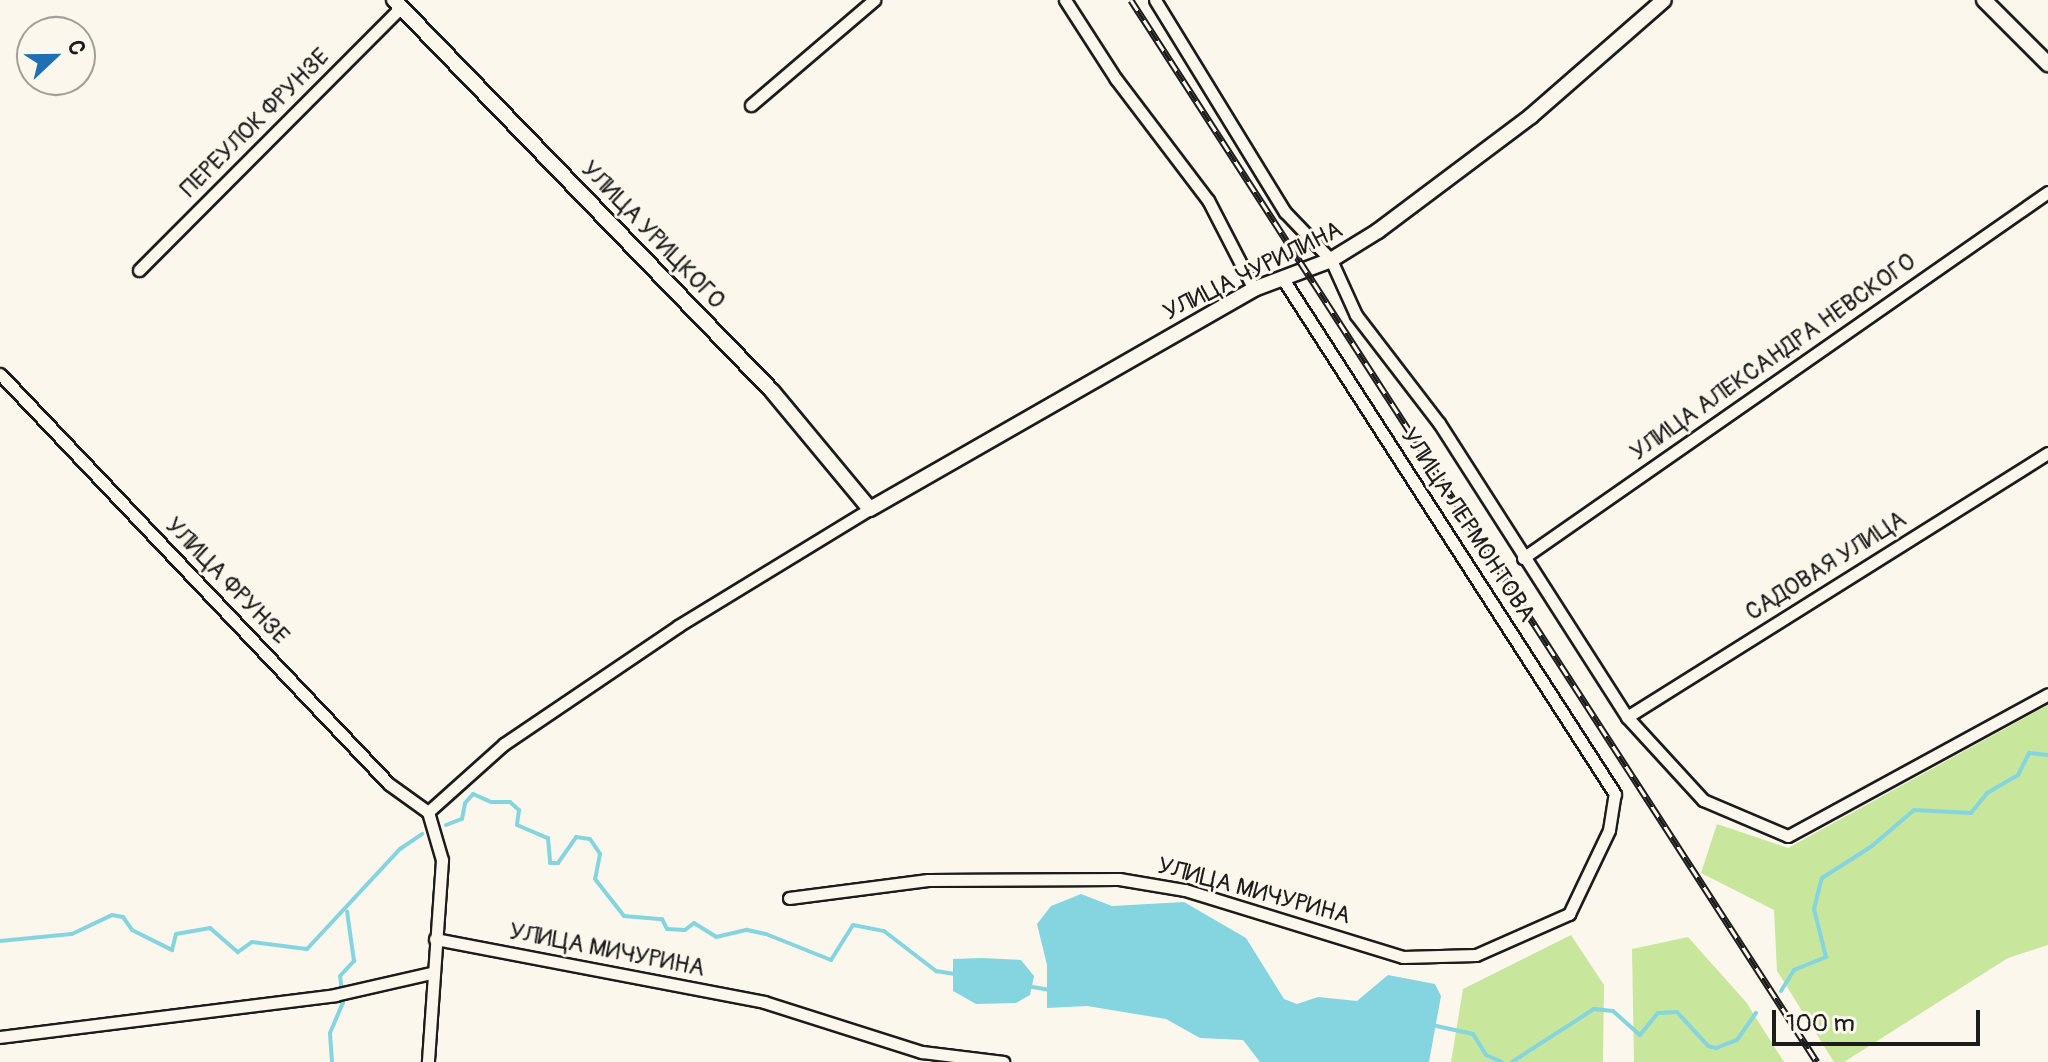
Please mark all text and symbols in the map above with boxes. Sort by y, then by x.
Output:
north arrow [16,16,96,96]
text: С [61,36,92,59]
street label: ПЕРЕУЛОК ФРУНЗЕ [175,43,335,203]
street label: УЛИЦА УРИЦКОГО [575,155,731,315]
street label: УЛИЦА ЧУРИЛИНА [1159,215,1347,327]
street label: УЛИЦА АЛЕКСАНДРА НЕВСКОГО [1625,247,1921,467]
street label: УЛИЦА ЛЕРМОНТОВА [1395,423,1541,627]
street label: САДОВАЯ УЛИЦА [1740,505,1912,627]
street label: УЛИЦА ФРУНЗЕ [159,511,295,651]
street label: УЛИЦА МИЧУРИНА [1154,851,1354,931]
street label: УЛИЦА МИЧУРИНА [507,917,707,983]
scale bar [1776,994,1984,1044]
text: 100 m [1786,1009,1855,1038]

